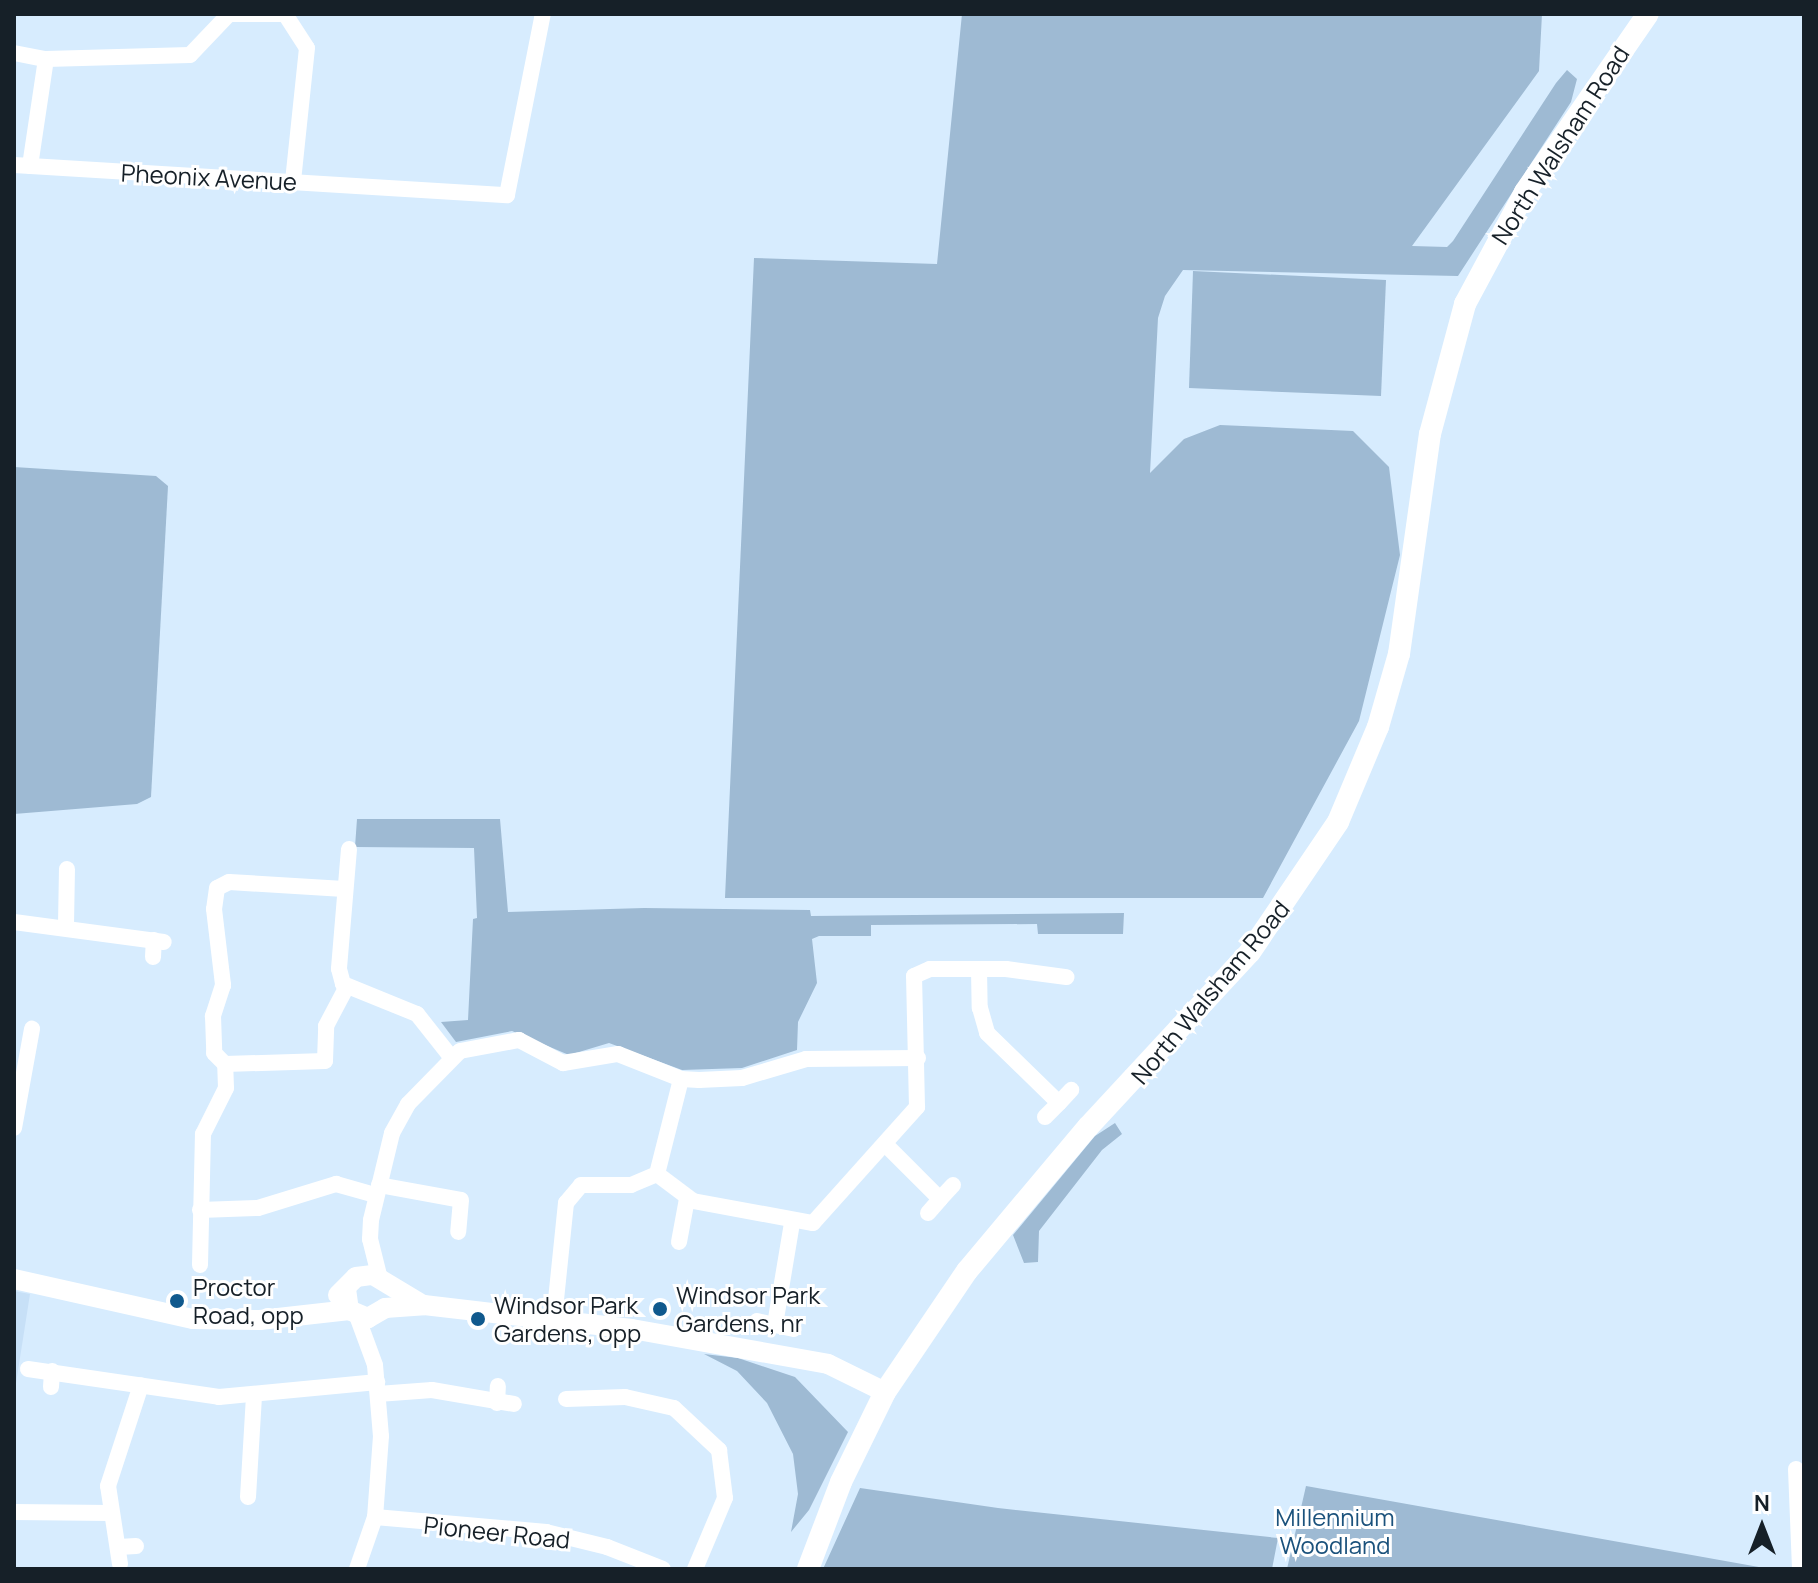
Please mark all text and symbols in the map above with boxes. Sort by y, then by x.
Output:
street label: North Walsham Road [1485,41,1635,249]
street label: Pheonix Avenue [120,158,298,196]
street label: North Walsham Road [1125,894,1295,1090]
place label: Proctor Road, opp [193,1273,304,1329]
place label: Windsor Park Gardens, nr [676,1281,820,1337]
place label: Windsor Park Gardens, opp [494,1291,641,1347]
marker: Proctor Road, opp [168,1292,186,1310]
marker: Windsor Park Gardens, nr [651,1300,669,1318]
marker: Windsor Park Gardens, opp [469,1310,487,1328]
north arrow [1722,1487,1802,1567]
text: N [1754,1488,1770,1518]
park label: Millennium Woodland [1275,1503,1395,1559]
street label: Pioneer Road [422,1510,572,1554]

